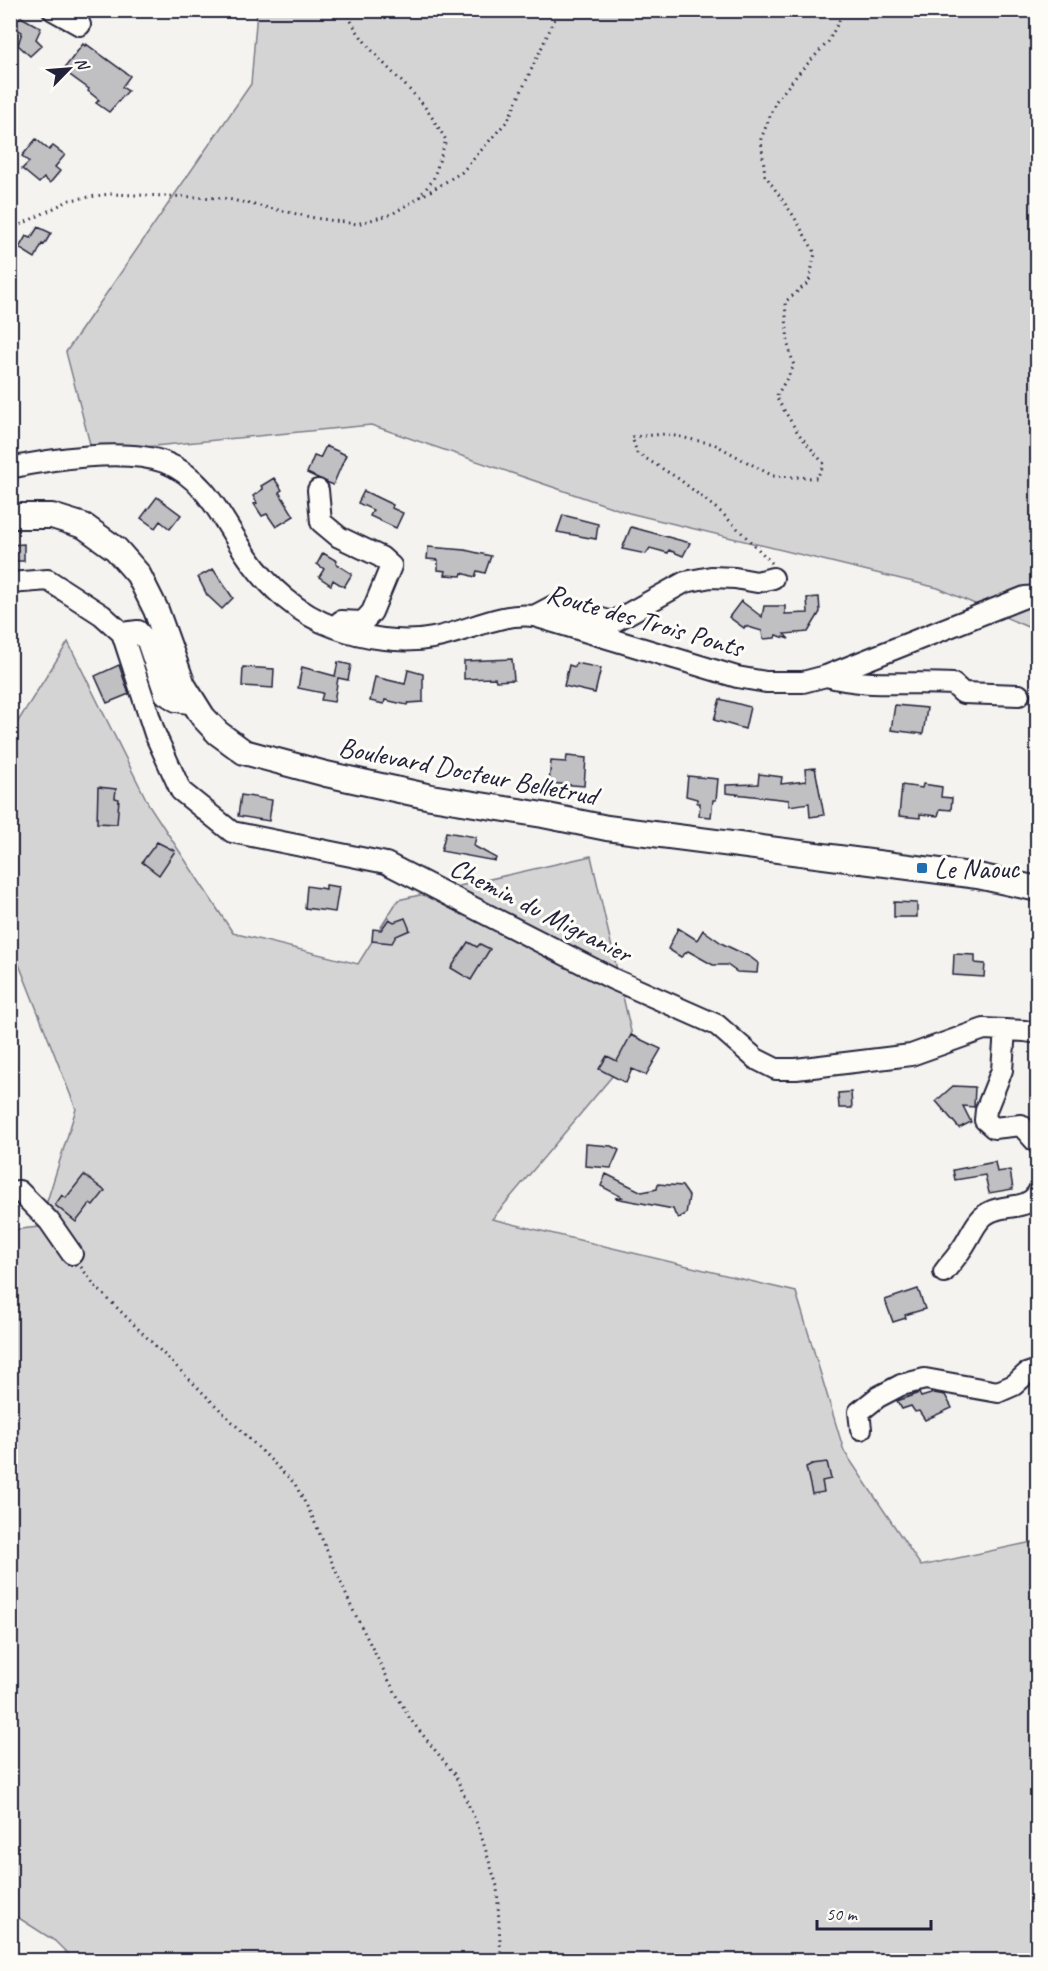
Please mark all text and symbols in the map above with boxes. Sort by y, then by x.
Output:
north arrow [39,39,99,99]
text: N [71,54,94,75]
street label: Route des Trois Ponts [543,575,750,665]
street label: Boulevard Docteur Belletrud [336,729,604,814]
street label: Chemin du Migranier [444,849,639,972]
place label: Le Naouc [934,851,1021,886]
marker: Le Naouc [915,861,929,875]
scale bar [817,1893,931,1931]
text: 50 m [826,1903,859,1925]

